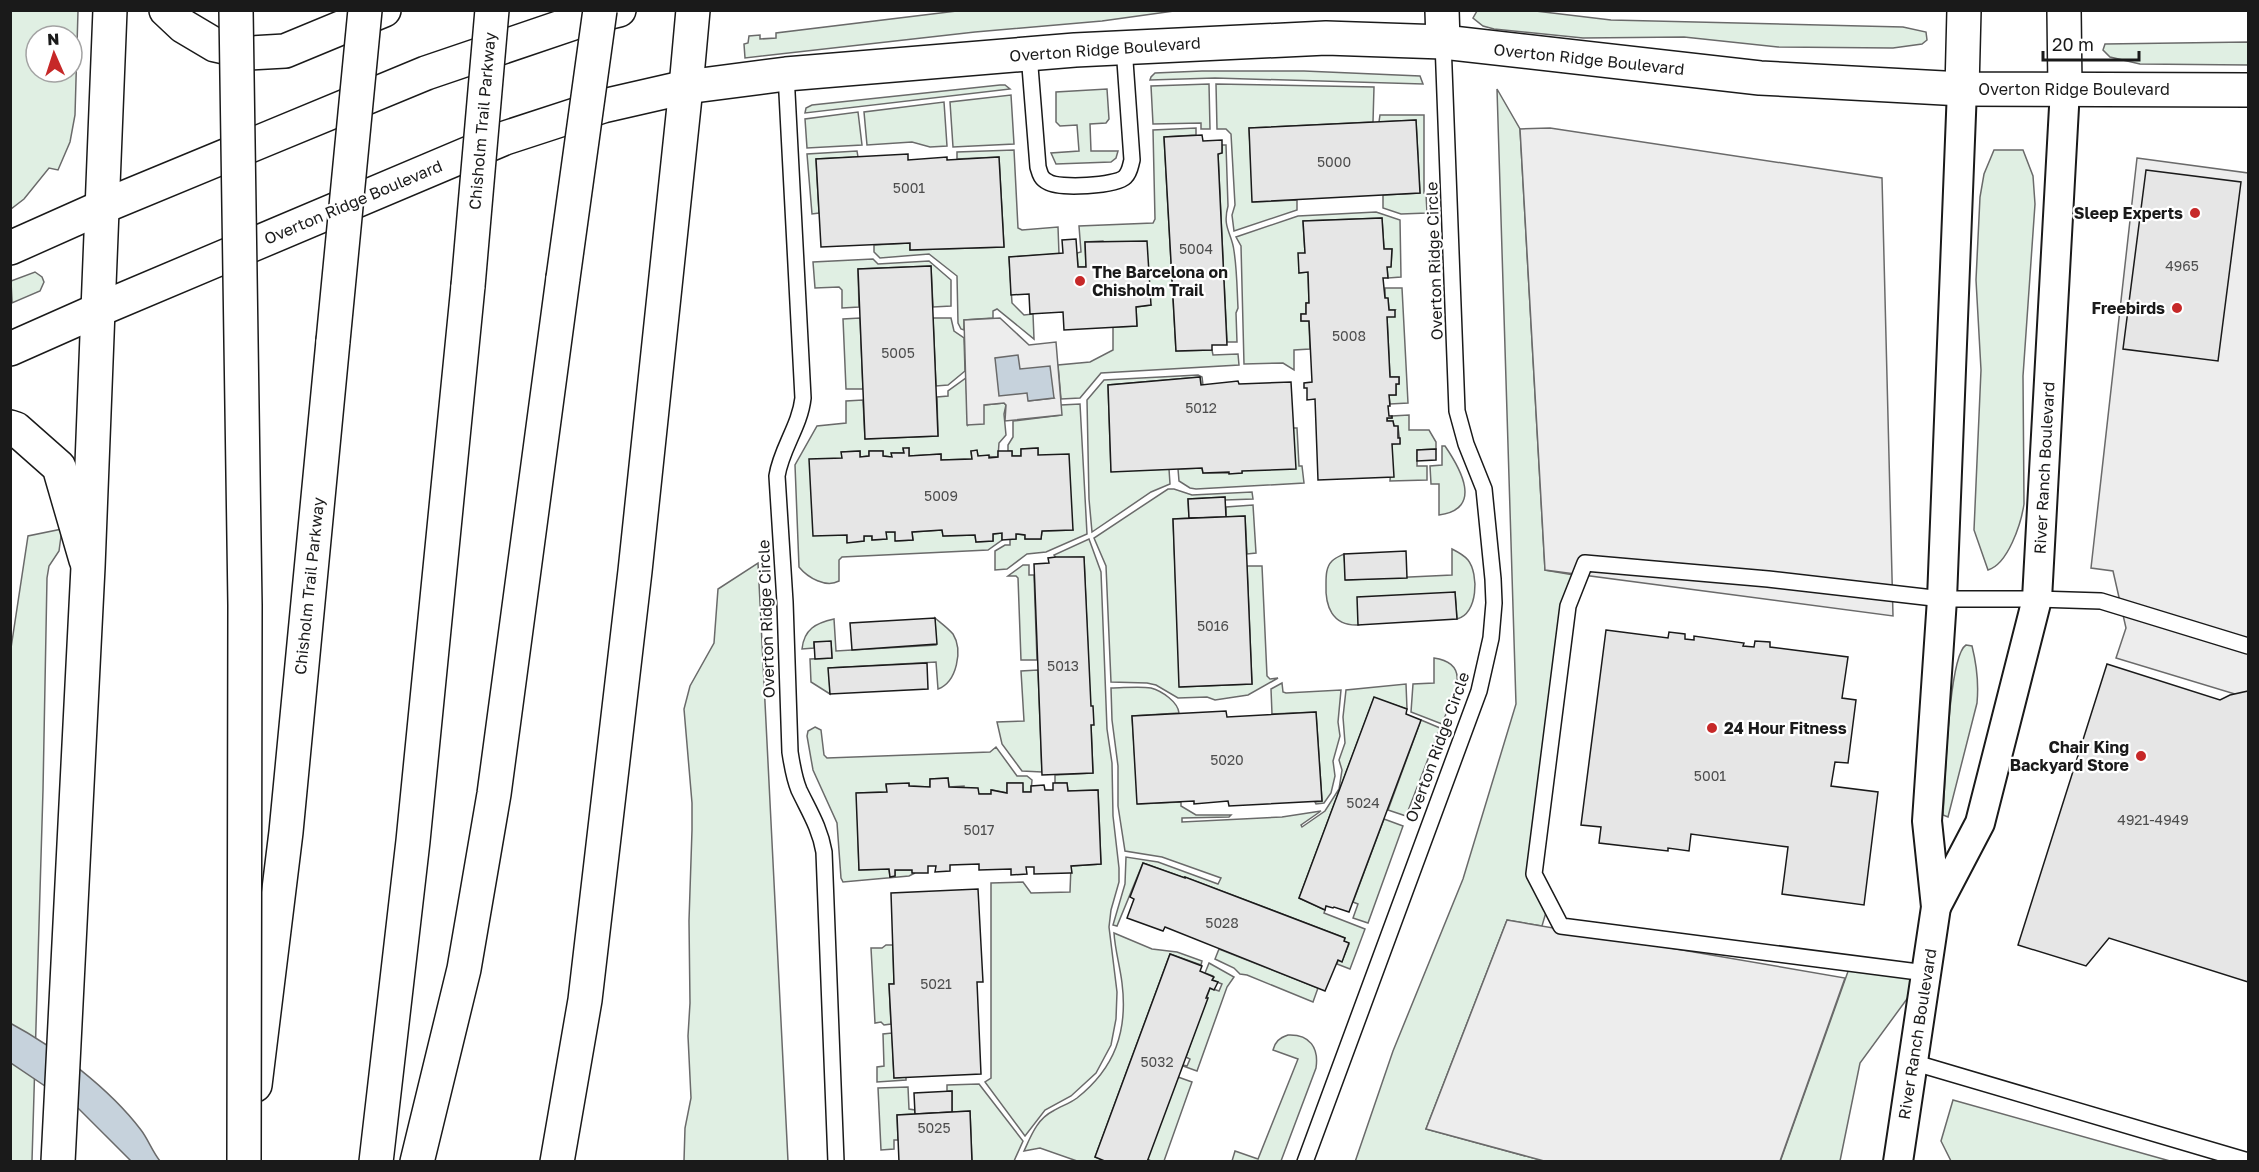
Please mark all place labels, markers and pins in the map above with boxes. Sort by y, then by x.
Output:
place label: Sleep Experts [2074,203,2183,223]
marker: Sleep Experts [2188,206,2202,220]
place label: The Barcelona on Chisholm Trail [1092,262,1228,300]
marker: The Barcelona on Chisholm Trail [1073,274,1087,288]
place label: Freebirds [2092,298,2165,318]
marker: Freebirds [2170,301,2184,315]
place label: 24 Hour Fitness [1724,718,1847,738]
marker: 24 Hour Fitness [1705,721,1719,735]
place label: Chair King Backyard Store [2010,737,2129,775]
marker: Chair King Backyard Store [2134,749,2148,763]

